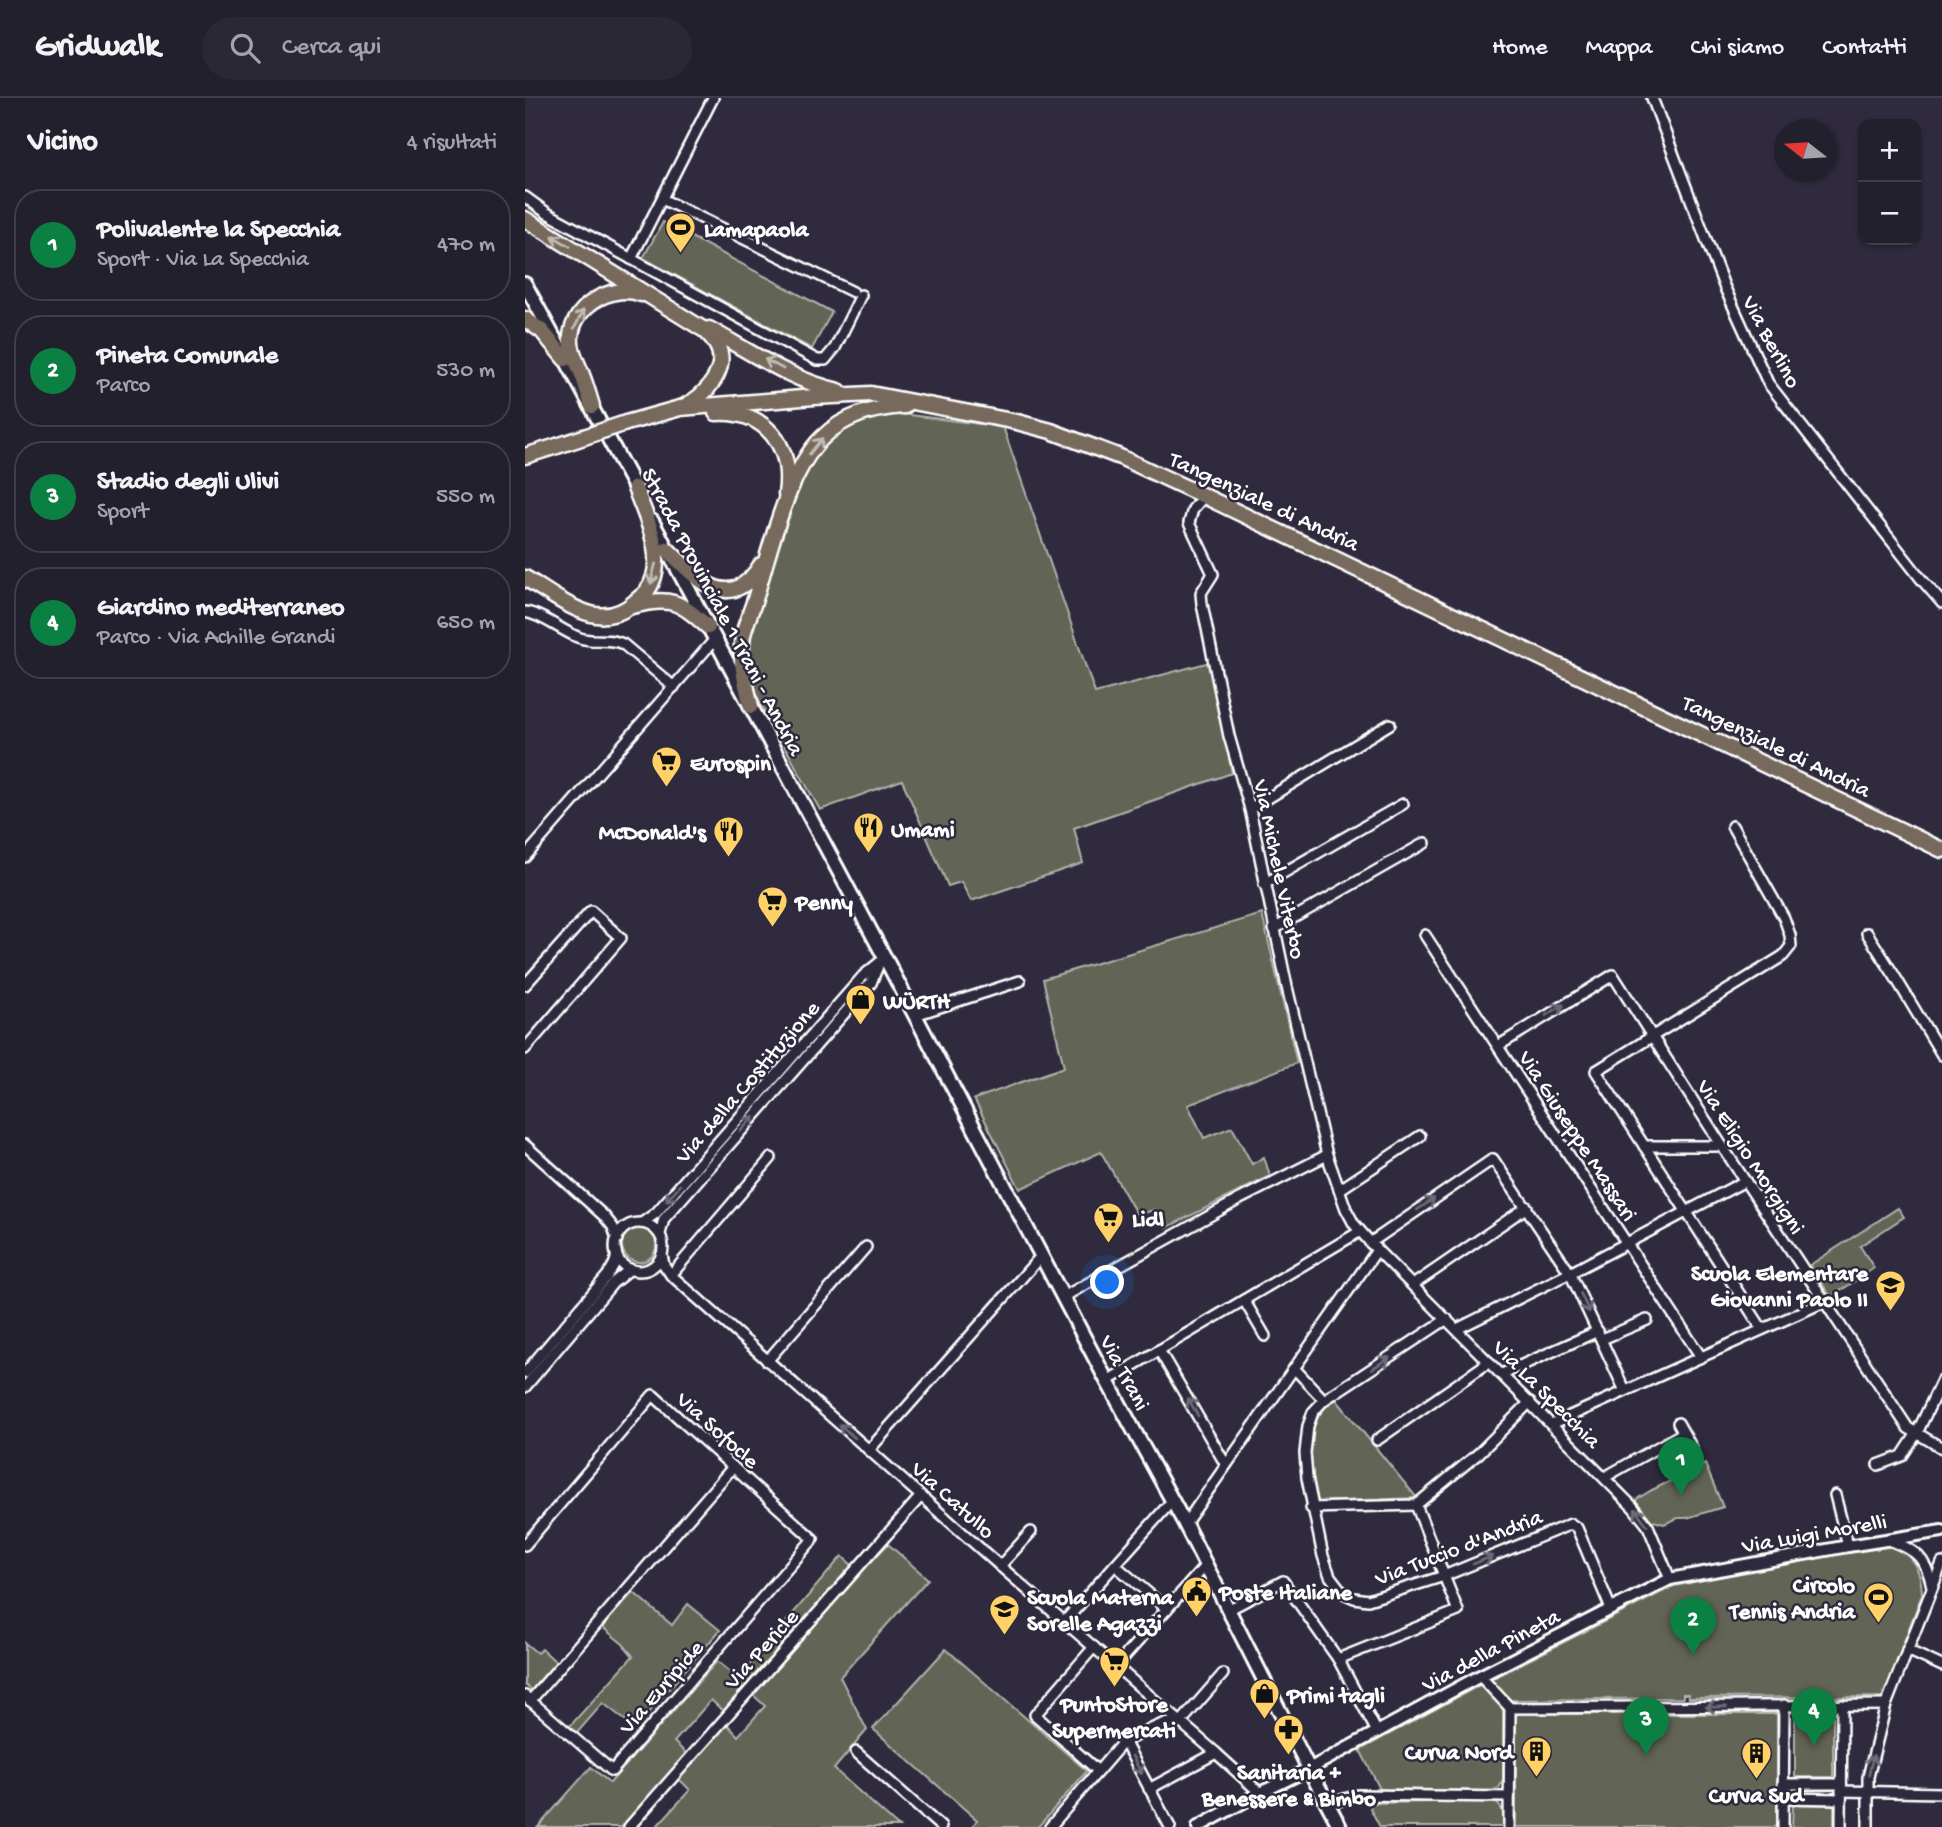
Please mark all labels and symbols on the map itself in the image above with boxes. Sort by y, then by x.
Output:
north arrow [1774,119,1837,182]
sports icon: Lamapaola [664,211,698,255]
place label: Lamapaola [704,218,809,245]
one-way arrow [551,234,571,248]
street label: Via Berlino [1734,291,1805,393]
one-way arrow [573,309,586,330]
one-way arrow [764,357,785,370]
one-way arrow [808,438,824,456]
street label: Tangenziale di Andria [1162,446,1364,560]
street label: Strada Provinciale 1 Trani - Andria [633,464,809,762]
one-way arrow [645,562,659,585]
street label: Tangenziale di Andria [1675,690,1875,806]
supermarket icon: Eurospin [650,745,684,789]
place label: Eurospin [690,752,772,779]
street label: Via Michele Viterbo [1245,777,1310,962]
restaurant icon: Umami [851,811,885,855]
restaurant icon: McDonald's [712,814,746,858]
place label: Umami [891,818,955,845]
place label: McDonald's [599,821,708,848]
supermarket icon: Penny [755,884,789,928]
place label: Penny [793,891,853,918]
shop icon: WÜRTH [843,983,877,1027]
place label: WÜRTH [882,990,951,1017]
street label: Via della Costituzione [670,995,827,1171]
one-way arrow [1544,1003,1564,1017]
street label: Via Giuseppe Massari [1510,1046,1641,1227]
street label: Via Eligio Morgigni [1688,1075,1809,1240]
one-way arrow [739,1115,755,1133]
one-way arrow [666,1184,682,1202]
one-way arrow [1416,1197,1435,1211]
supermarket icon: Lidl [1092,1201,1126,1245]
place label: Lidl [1132,1208,1164,1235]
place label: Scuola Elementare Giovanni Paolo II [1691,1262,1869,1315]
your location [1090,1265,1124,1299]
school or university icon: Scuola Elementare Giovanni Paolo II [1874,1268,1908,1312]
one-way arrow [1579,1292,1592,1313]
street label: Via Trani [1091,1330,1154,1416]
street label: Via La Specchia [1485,1335,1606,1456]
one-way arrow [1370,1356,1390,1370]
street label: Via Sofocle [669,1387,765,1477]
one-way arrow [1186,1398,1200,1418]
one-way arrow [838,1423,856,1439]
pin: 1 [1658,1437,1704,1495]
street label: Via Catullo [903,1456,999,1546]
street label: Via Tuccio d'Andria [1371,1505,1548,1594]
one-way arrow [1634,1508,1649,1527]
street label: Via Luigi Morelli [1739,1509,1889,1562]
one-way arrow [1471,1553,1493,1566]
public building icon: Poste Italiane [1179,1574,1213,1618]
place label: Circolo Tennis Andria [1728,1574,1856,1627]
sports icon: Circolo Tennis Andria [1861,1580,1895,1624]
place label: Poste Italiane [1217,1581,1353,1608]
place label: Scuola Materna Sorelle Agazzi [1027,1586,1175,1639]
school or university icon: Scuola Materna Sorelle Agazzi [987,1592,1021,1636]
pin: 2 [1670,1597,1716,1655]
street label: Via Pericle [719,1604,806,1697]
street label: Via della Pineta [1417,1604,1566,1700]
street label: Via Euripide [614,1635,712,1742]
supermarket icon: PuntoStore Supermercati [1097,1645,1131,1689]
shop icon: Primi tagli [1247,1677,1281,1721]
place label: Primi tagli [1285,1684,1385,1711]
pin: 4 [1791,1688,1837,1746]
place label: PuntoStore Supermercati [1052,1693,1176,1746]
pin: 3 [1623,1697,1669,1755]
one-way arrow [1704,1700,1727,1714]
pharmacy icon: Sanitaria + Benessere & Bimbo [1272,1713,1306,1757]
building icon: Curva Nord [1519,1734,1553,1778]
building icon: Curva Sud [1739,1736,1773,1780]
place label: Curva Nord [1405,1741,1516,1768]
one-way arrow [1130,1754,1144,1775]
one-way arrow [1865,1754,1878,1777]
place label: Sanitaria + Benessere & Bimbo [1201,1761,1376,1814]
place label: Curva Sud [1709,1784,1806,1811]

